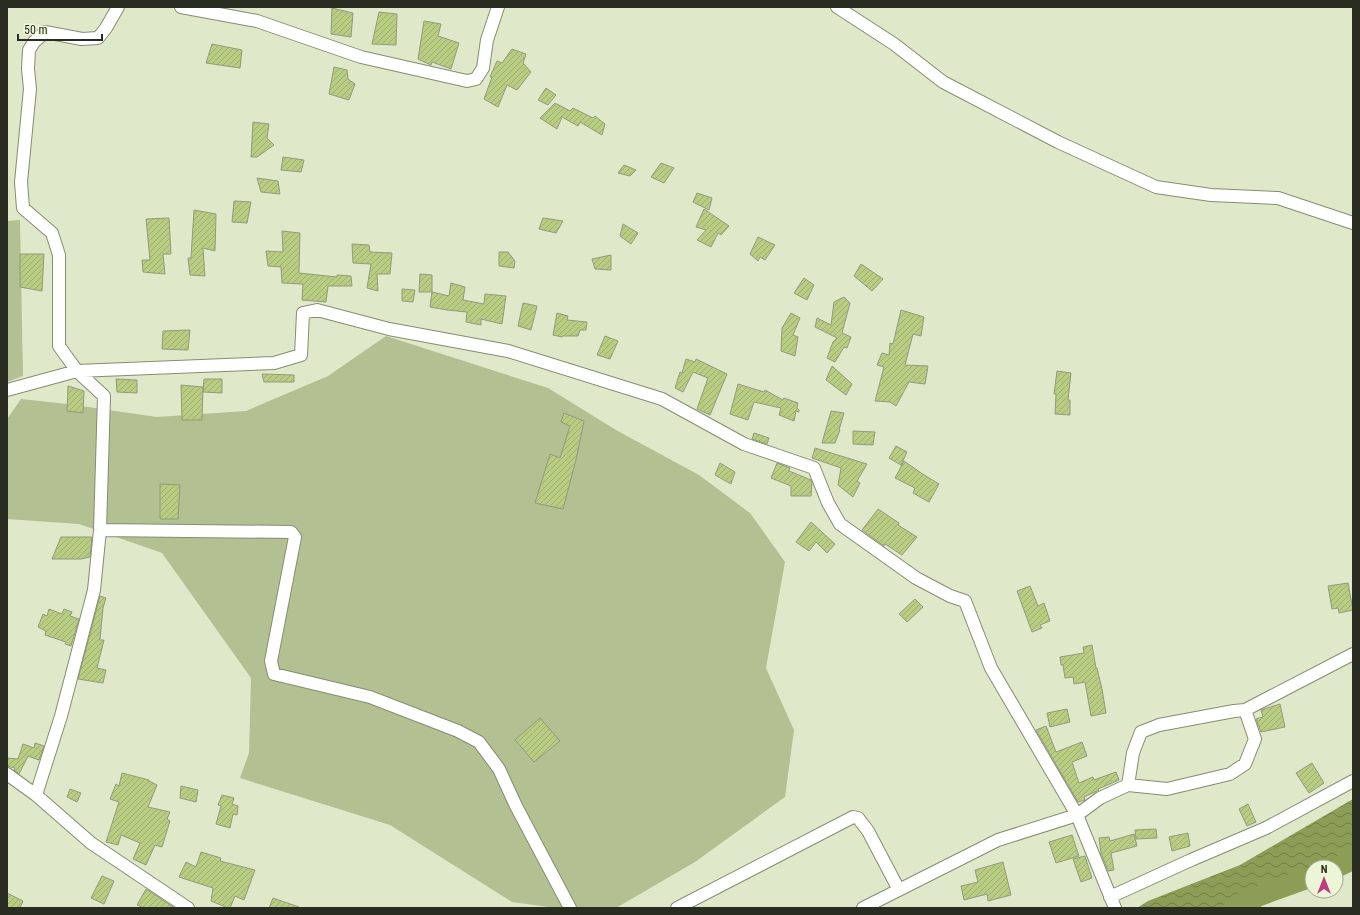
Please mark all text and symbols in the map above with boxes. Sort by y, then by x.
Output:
scale bar [18,16,102,42]
text: 50 m [24,23,48,37]
north arrow [1304,859,1344,899]
text: N [1321,863,1328,876]

